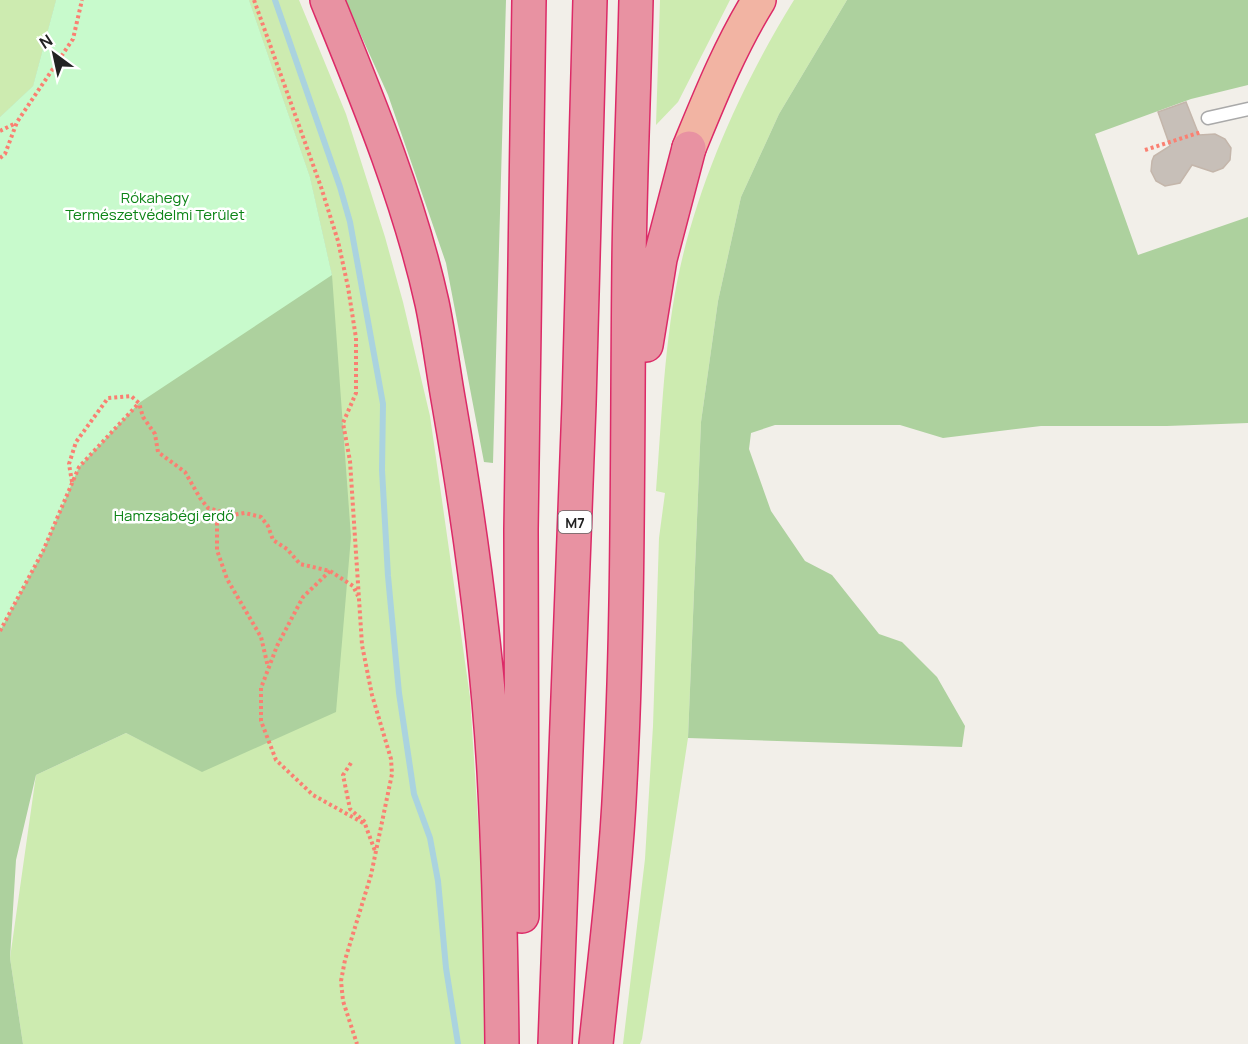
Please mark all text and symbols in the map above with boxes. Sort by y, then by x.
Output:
north arrow [24,24,84,84]
text: N [35,29,57,54]
park label: Rókahegy Természetvédelmi Terület [65,187,245,225]
park label: Hamzsabégi erdő [114,505,234,526]
road number: M7 [558,511,592,533]

